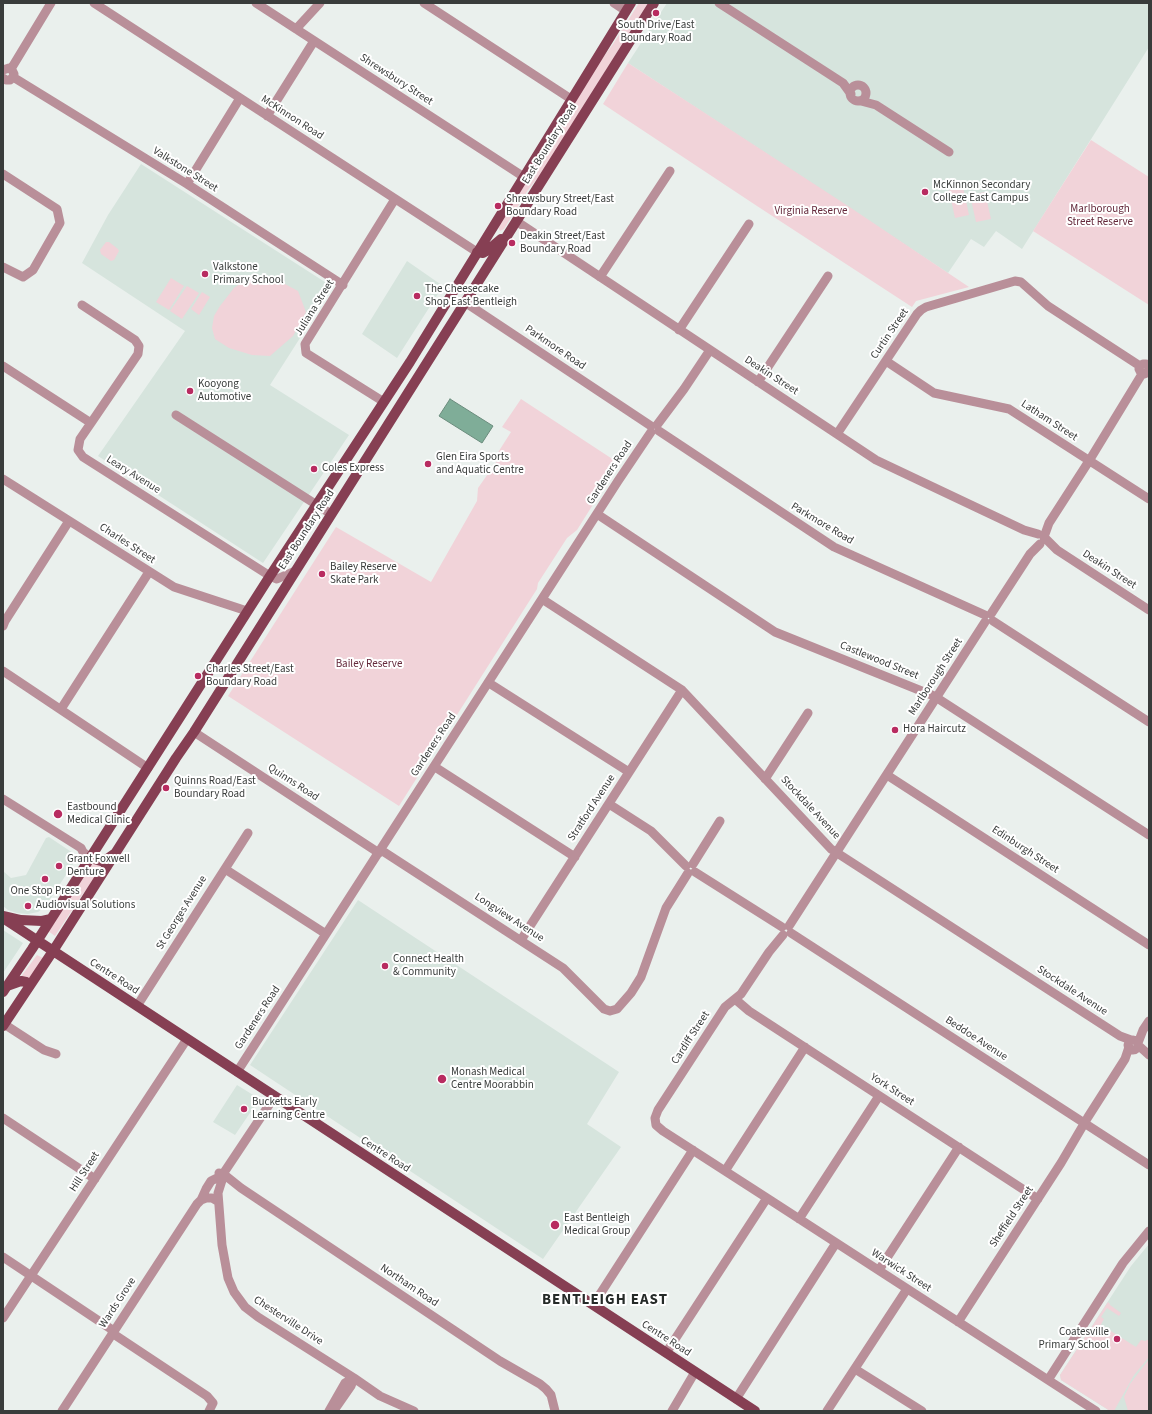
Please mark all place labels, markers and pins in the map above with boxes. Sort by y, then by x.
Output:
marker: South Drive/East Boundary Road [651,8,661,18]
place label: South Drive/East Boundary Road [618,19,694,45]
place label: McKinnon Secondary College East Campus [933,179,1030,205]
marker: McKinnon Secondary College East Campus [920,187,930,197]
place label: Shrewsbury Street/East Boundary Road [506,193,614,219]
marker: Shrewsbury Street/East Boundary Road [493,201,503,211]
place label: Deakin Street/East Boundary Road [520,230,605,256]
marker: Deakin Street/East Boundary Road [507,238,517,248]
place label: Valkstone Primary School [213,261,283,287]
marker: Valkstone Primary School [200,269,210,279]
place label: The Cheesecake Shop East Bentleigh [425,283,517,309]
marker: The Cheesecake Shop East Bentleigh [412,291,422,301]
place label: Kooyong Automotive [198,378,251,404]
marker: Kooyong Automotive [185,386,195,396]
place label: Glen Eira Sports and Aquatic Centre [436,451,524,477]
marker: Glen Eira Sports and Aquatic Centre [423,459,433,469]
place label: Coles Express [322,462,384,476]
marker: Coles Express [309,464,319,474]
place label: Bailey Reserve Skate Park [330,561,397,587]
marker: Bailey Reserve Skate Park [317,569,327,579]
place label: Charles Street/East Boundary Road [206,663,294,689]
marker: Charles Street/East Boundary Road [193,671,203,681]
place label: Hora Haircutz [903,723,966,737]
marker: Hora Haircutz [890,725,900,735]
place label: Quinns Road/East Boundary Road [174,775,256,801]
marker: Quinns Road/East Boundary Road [161,783,171,793]
place label: Eastbound Medical Clinic [67,801,130,827]
marker: Eastbound Medical Clinic [52,808,64,820]
place label: Grant Foxwell Denture [67,853,130,879]
marker: Grant Foxwell Denture [54,861,64,871]
marker: One Stop Press [40,874,50,884]
place label: One Stop Press [10,885,80,899]
place label: Audiovisual Solutions [36,899,135,913]
marker: Audiovisual Solutions [23,901,33,911]
place label: Connect Health & Community [393,953,464,979]
marker: Connect Health & Community [380,961,390,971]
place label: Monash Medical Centre Moorabbin [451,1066,534,1092]
marker: Monash Medical Centre Moorabbin [436,1073,448,1085]
place label: Bucketts Early Learning Centre [252,1096,325,1122]
marker: Bucketts Early Learning Centre [239,1104,249,1114]
place label: East Bentleigh Medical Group [564,1212,630,1238]
marker: East Bentleigh Medical Group [549,1219,561,1231]
place label: Coatesville Primary School [1039,1326,1109,1352]
marker: Coatesville Primary School [1112,1334,1122,1344]

